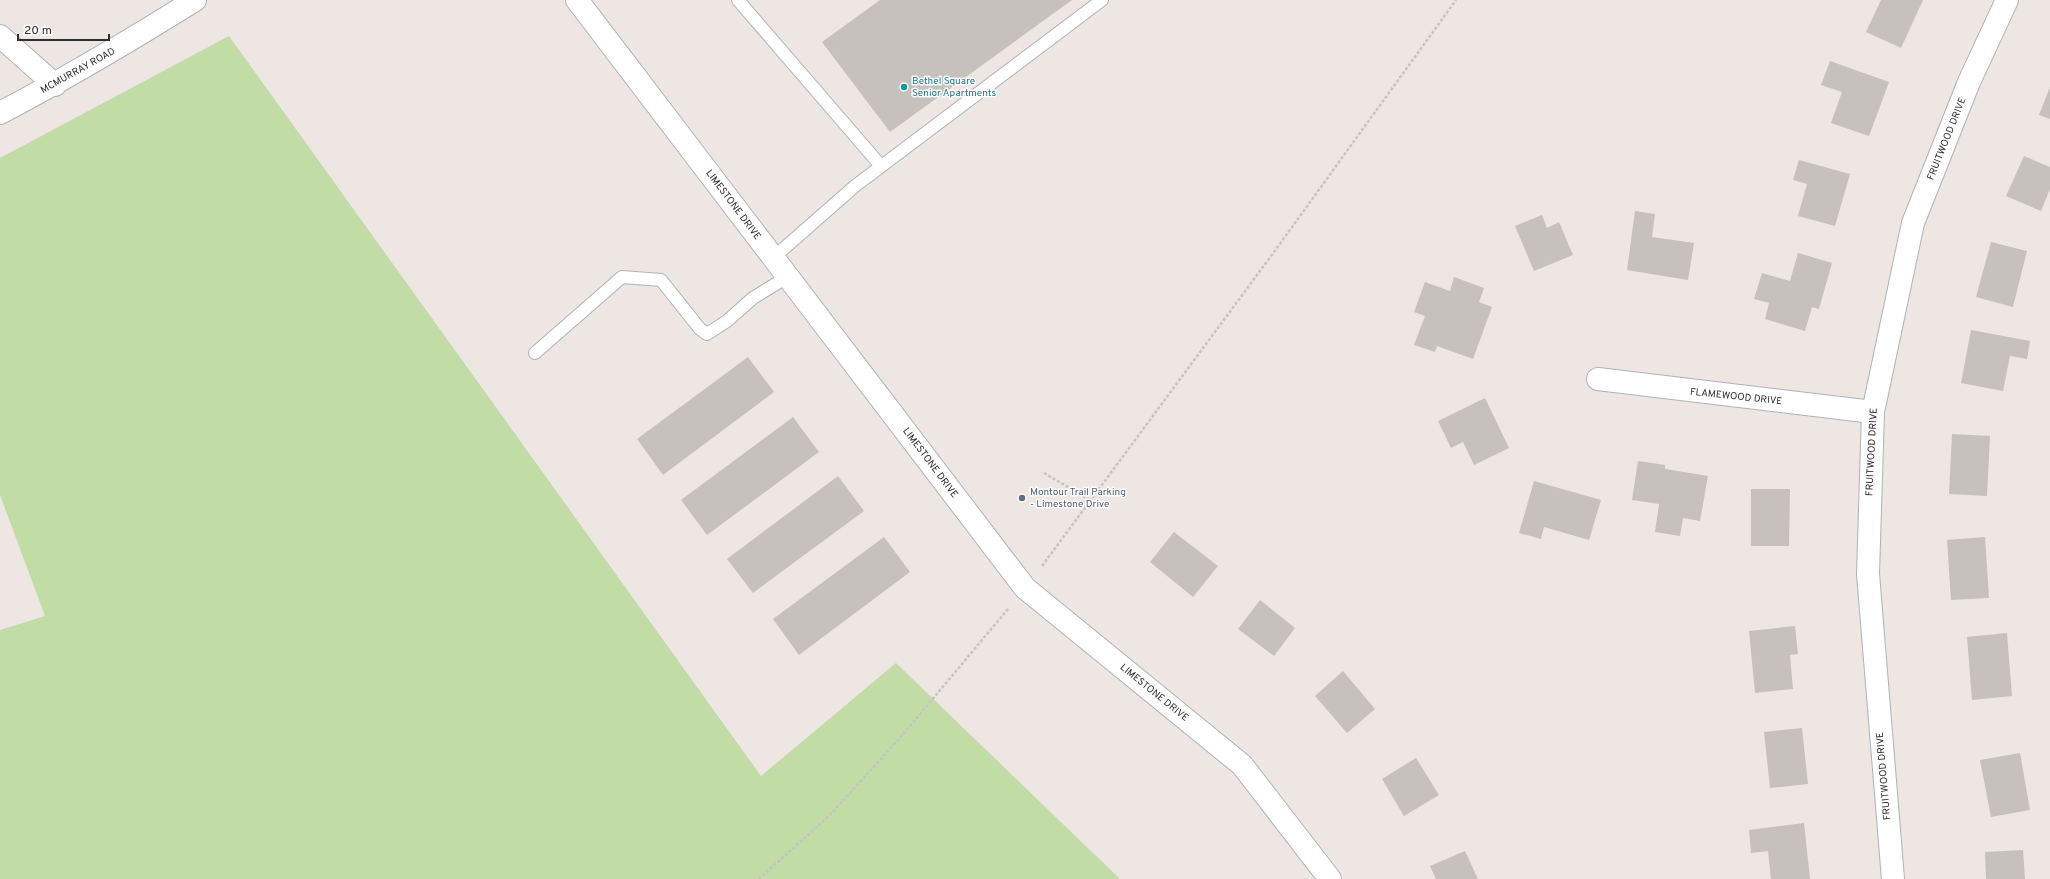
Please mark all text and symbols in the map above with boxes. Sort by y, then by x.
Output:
scale bar [18,16,109,42]
text: 20 m [24,23,52,39]
street label: MCMURRAY ROAD [38,45,118,97]
place label: Bethel Square Senior Apartments [912,75,996,100]
marker: Bethel Square Senior Apartments [899,82,909,92]
street label: FRUITWOOD DRIVE [1924,96,1970,182]
street label: LIMESTONE DRIVE [702,167,764,243]
street label: FLAMEWOOD DRIVE [1689,386,1783,408]
street label: FRUITWOOD DRIVE [1863,408,1881,496]
street label: LIMESTONE DRIVE [899,425,961,501]
place label: Montour Trail Parking - Limestone Drive [1030,486,1126,511]
marker: Montour Trail Parking - Limestone Drive [1017,493,1027,503]
street label: LIMESTONE DRIVE [1117,661,1191,725]
street label: FRUITWOOD DRIVE [1874,731,1894,821]

